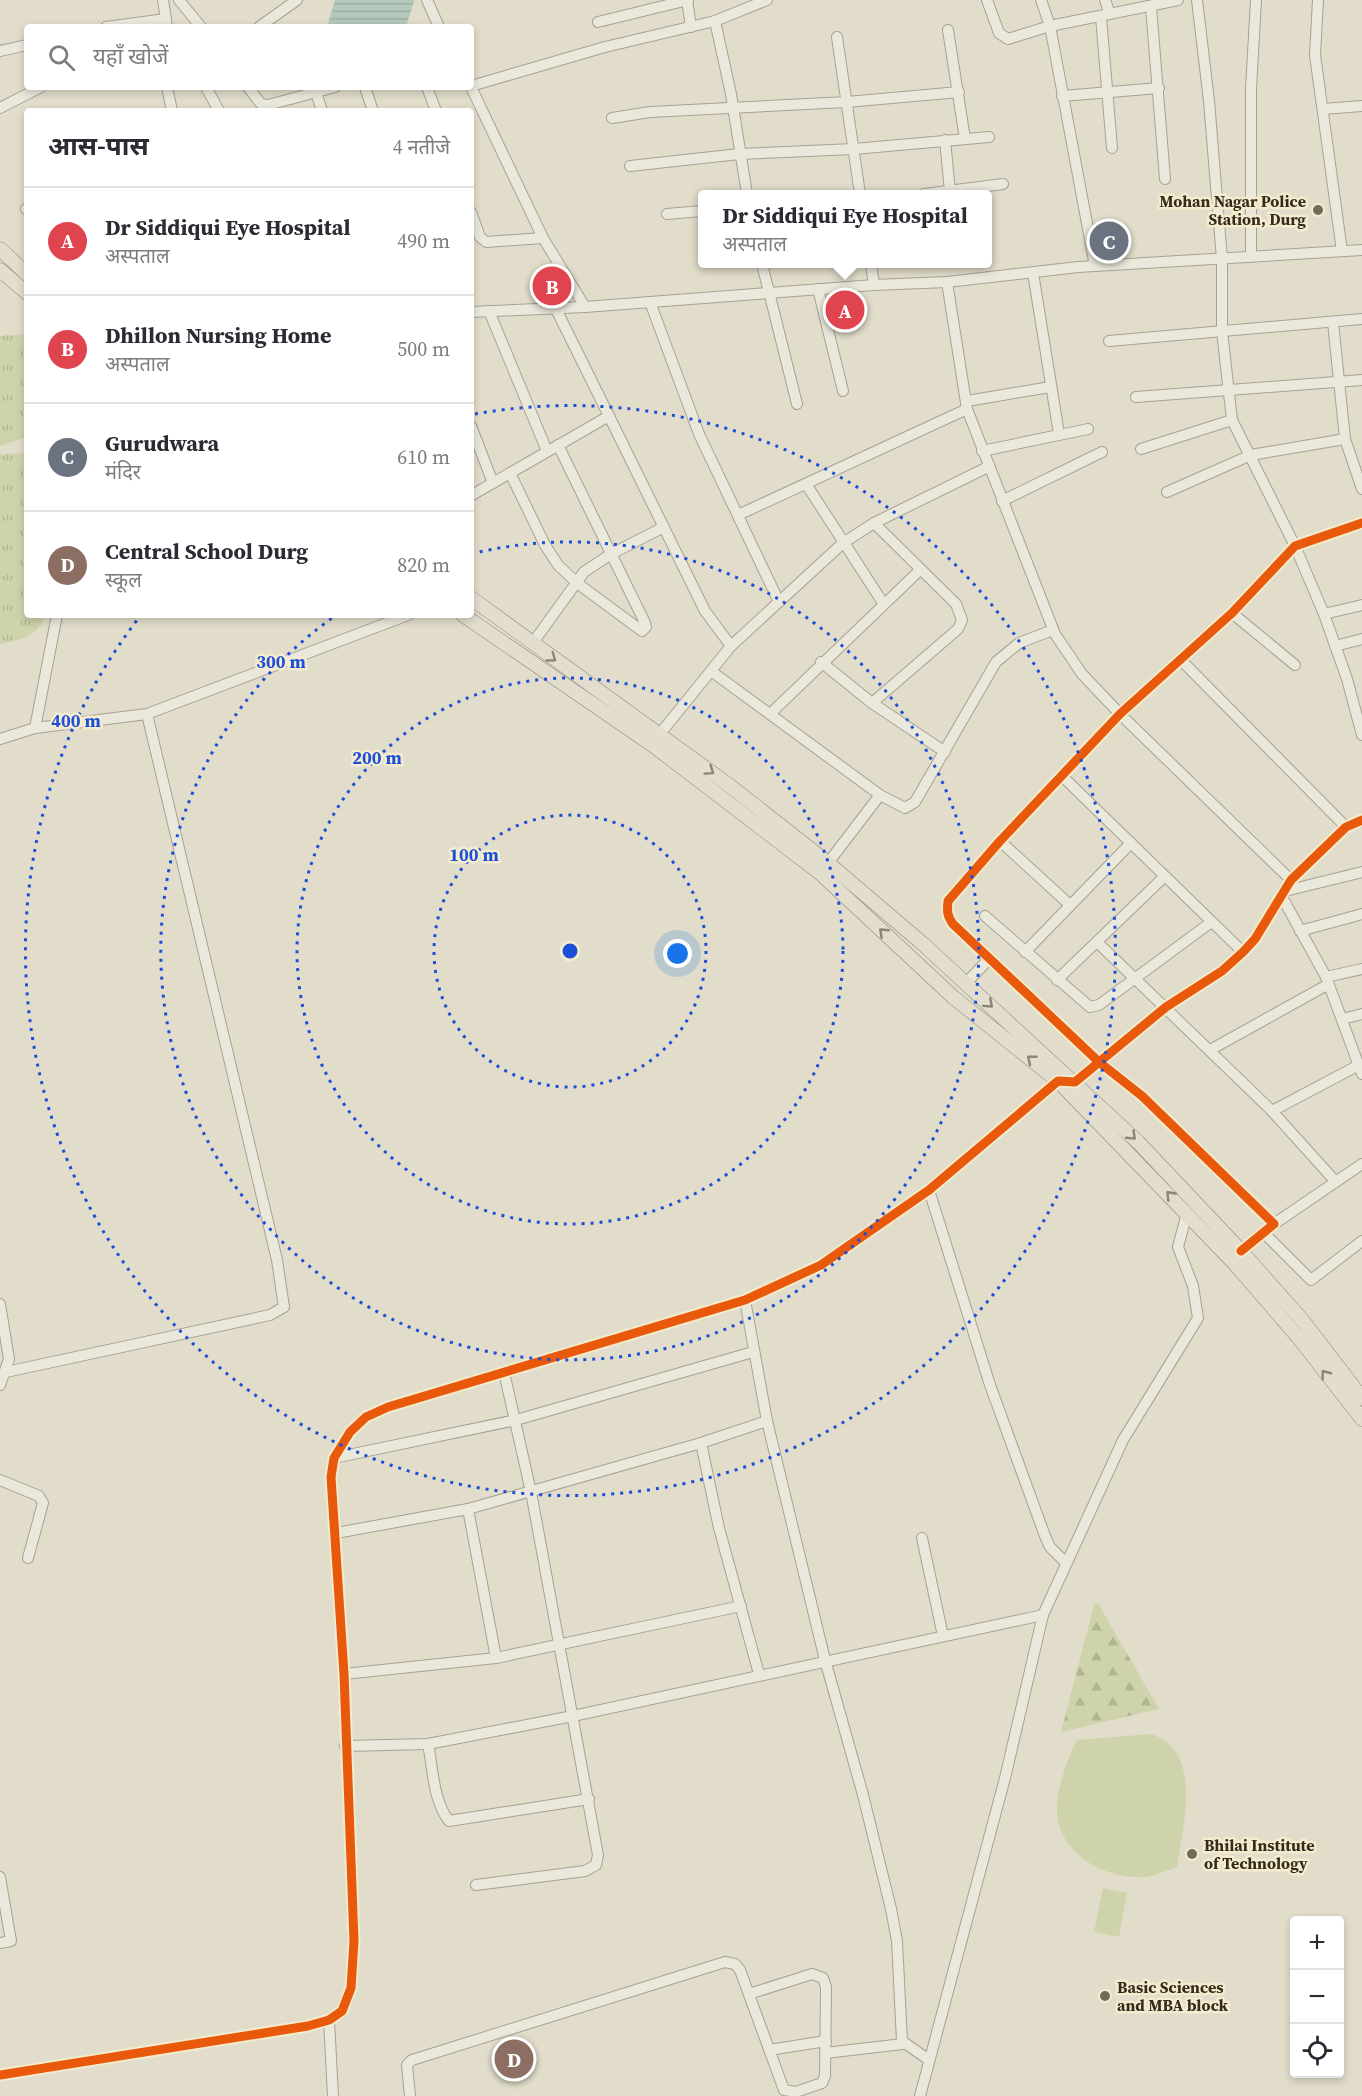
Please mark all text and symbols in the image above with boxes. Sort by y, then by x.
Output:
search box [24,24,474,90]
icon: search [45,41,78,74]
text: यहाँ खोजें [93,41,168,71]
text: आस-पास [48,128,149,164]
text: 4 नतीजे [393,133,450,161]
popup [698,190,992,268]
place label: Mohan Nagar Police Station, Durg [1159,190,1306,230]
text: Dr Siddiqui Eye Hospital [722,200,968,230]
marker: Mohan Nagar Police Station, Durg [1311,203,1325,217]
text: Dr Siddiqui Eye Hospital [105,212,350,242]
pin: C [1090,218,1128,264]
text: A [61,227,74,255]
text: 490 m [397,227,450,255]
text: अस्पताल [722,230,787,258]
text: अस्पताल [105,242,170,270]
pin: B [532,264,572,308]
pin: A [826,288,864,332]
text: Dhillon Nursing Home [105,320,332,350]
text: B [61,335,74,363]
text: 500 m [397,335,450,363]
text: अस्पताल [105,350,170,378]
text: Gurudwara [105,428,219,458]
text: C [61,443,74,471]
text: 610 m [397,443,450,471]
text: मंदिर [105,458,141,486]
text: Central School Durg [105,536,308,566]
text: D [60,551,75,579]
text: 820 m [397,551,450,579]
text: स्कूल [105,566,142,594]
text: 300 m [256,649,306,674]
one-way arrow [545,651,556,662]
text: 400 m [51,708,101,733]
text: 200 m [352,745,402,770]
one-way arrow [704,764,715,775]
text: 100 m [449,842,499,867]
one-way arrow [879,928,889,939]
your location [663,939,692,968]
centre of rings [560,941,580,961]
one-way arrow [982,996,993,1007]
one-way arrow [1026,1055,1037,1066]
one-way arrow [1124,1129,1135,1140]
one-way arrow [1166,1192,1177,1202]
one-way arrow [1322,1369,1333,1380]
place label: Bhilai Institute of Technology [1204,1834,1315,1874]
marker: Bhilai Institute of Technology [1185,1847,1199,1861]
map controls [1290,1916,1344,2078]
button: + [1290,1916,1344,1970]
button: − [1290,1970,1344,2024]
place label: Basic Sciences and MBA block [1117,1976,1228,2016]
marker: Basic Sciences and MBA block [1098,1989,1112,2003]
button: locate [1290,2024,1344,2078]
pin: D [494,2036,534,2082]

